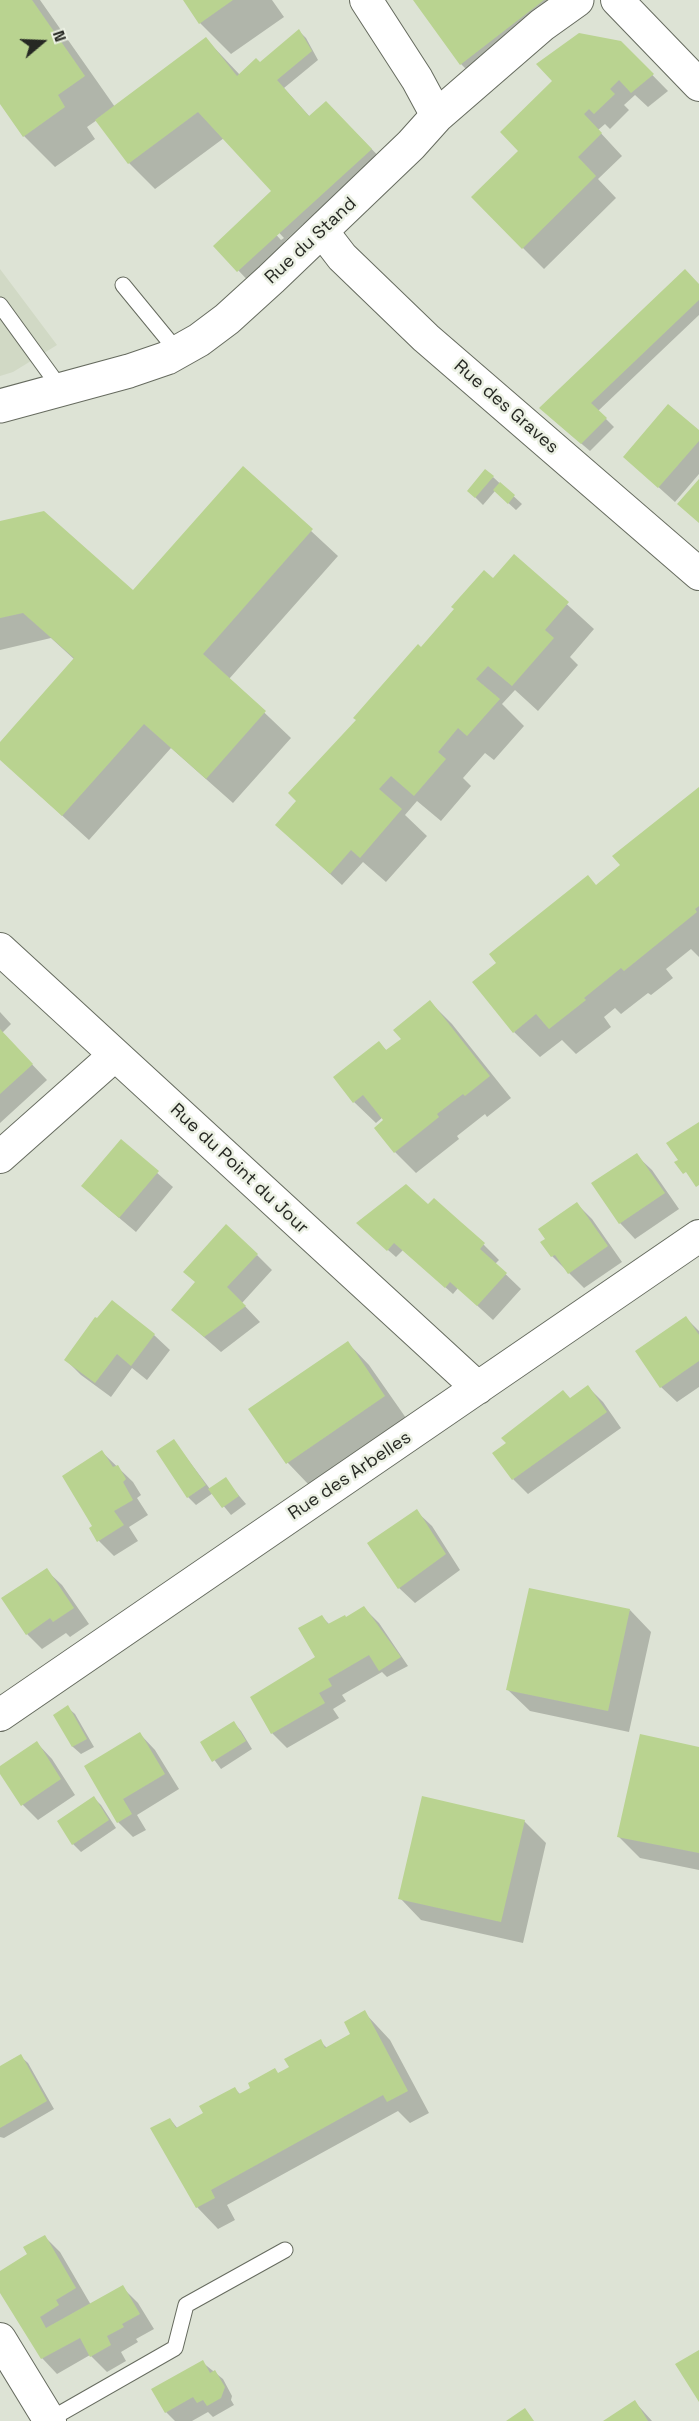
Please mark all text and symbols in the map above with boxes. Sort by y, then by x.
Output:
north arrow [12,12,72,72]
text: N [48,27,71,44]
street label: Rue du Stand [261,193,361,289]
street label: Rue des Graves [449,356,563,458]
street label: Rue du Point du Jour [165,1099,313,1239]
street label: Rue des Arbelles [285,1427,415,1525]

